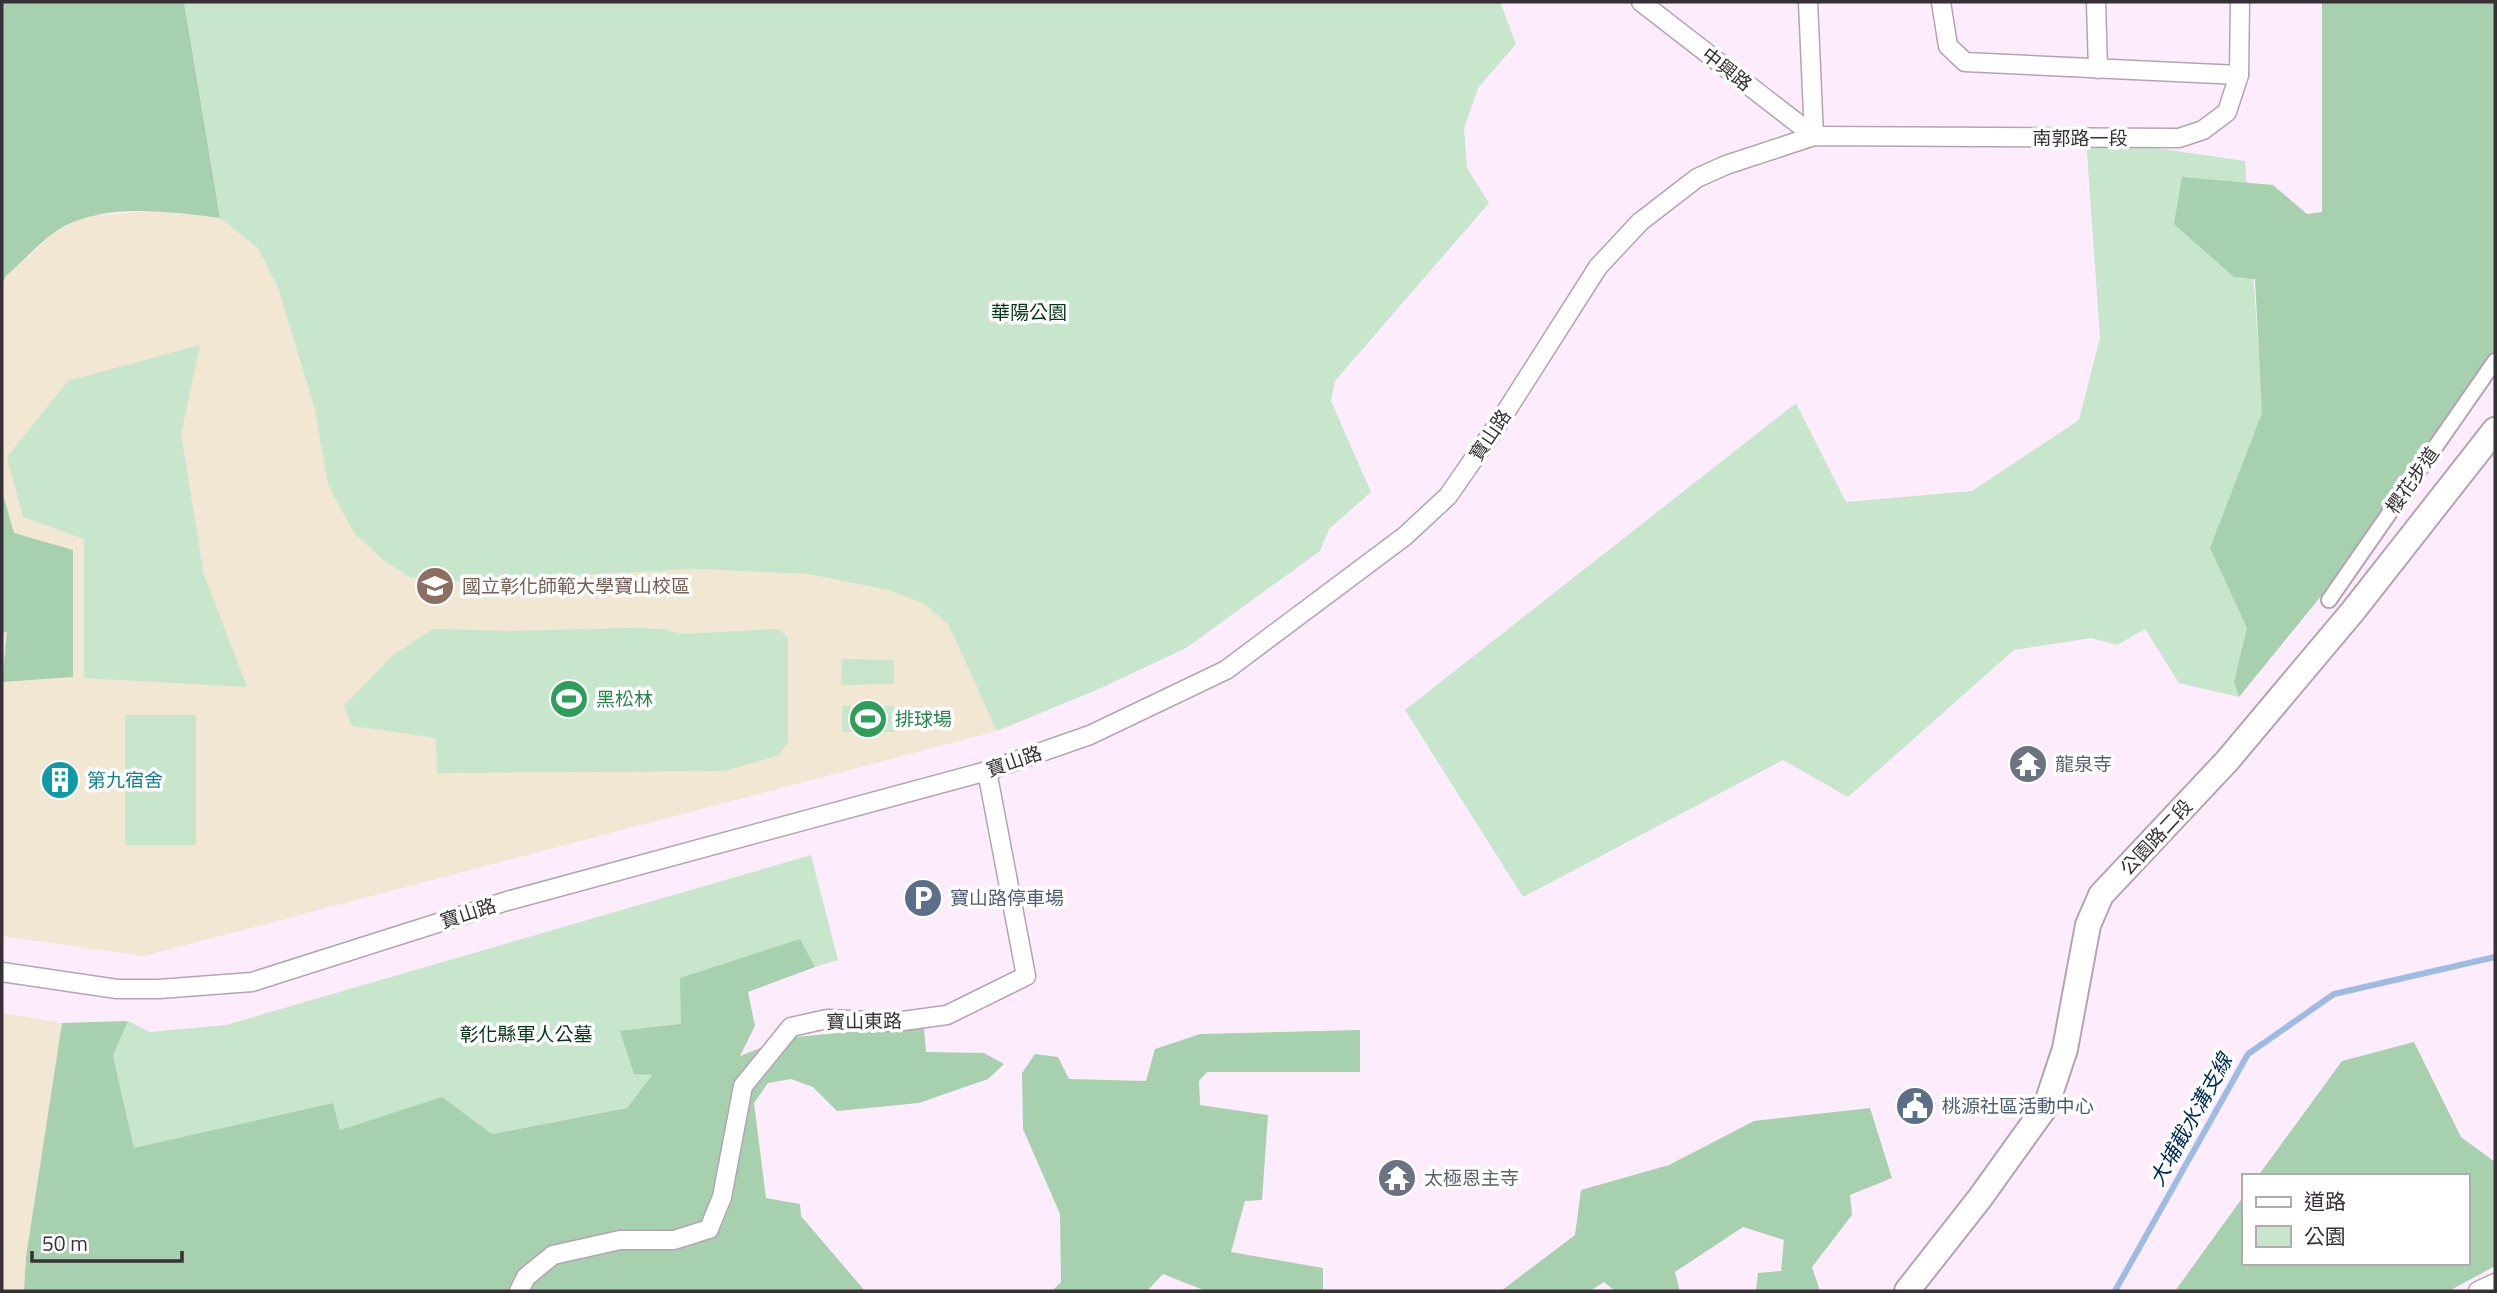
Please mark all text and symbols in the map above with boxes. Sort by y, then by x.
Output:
street label: 中興路 [1696,40,1759,98]
street label: 南郭路一段 [2032,123,2128,152]
park label: 華陽公園 [991,297,1067,326]
street label: 寶山路 [1462,403,1518,466]
street label: 櫻花步道 [2378,440,2445,519]
school or university icon: 國立彰化師範大學寶山校區 [414,565,456,607]
place label: 國立彰化師範大學寶山校區 [462,571,690,600]
sports icon: 黑松林 [548,678,590,720]
place label: 黑松林 [596,684,653,713]
sports icon: 排球場 [847,698,889,740]
place label: 排球場 [895,704,952,733]
street label: 寶山路 [982,738,1046,784]
temple icon: 龍泉寺 [2007,743,2049,785]
place label: 龍泉寺 [2055,749,2112,778]
building icon: 第九宿舍 [39,759,81,801]
place label: 第九宿舍 [87,765,163,794]
street label: 公園路二段 [2113,792,2199,881]
parking icon: 寶山路停車場 [902,877,944,919]
place label: 寶山路停車場 [950,883,1064,912]
street label: 寶山路 [436,890,499,935]
street label: 寶山東路 [826,1005,902,1036]
park label: 彰化縣軍人公墓 [459,1019,593,1048]
water label: 大埔截水溝支線 [2140,1046,2241,1192]
public building icon: 桃源社區活動中心 [1894,1085,1936,1127]
place label: 桃源社區活動中心 [1942,1091,2094,1120]
temple icon: 太極恩主寺 [1376,1157,1418,1199]
place label: 太極恩主寺 [1424,1163,1519,1192]
legend [2242,1174,2469,1265]
text: 道路 [2304,1185,2346,1217]
scale bar [32,1220,182,1264]
text: 公園 [2304,1220,2346,1252]
text: 50 m [42,1227,88,1259]

